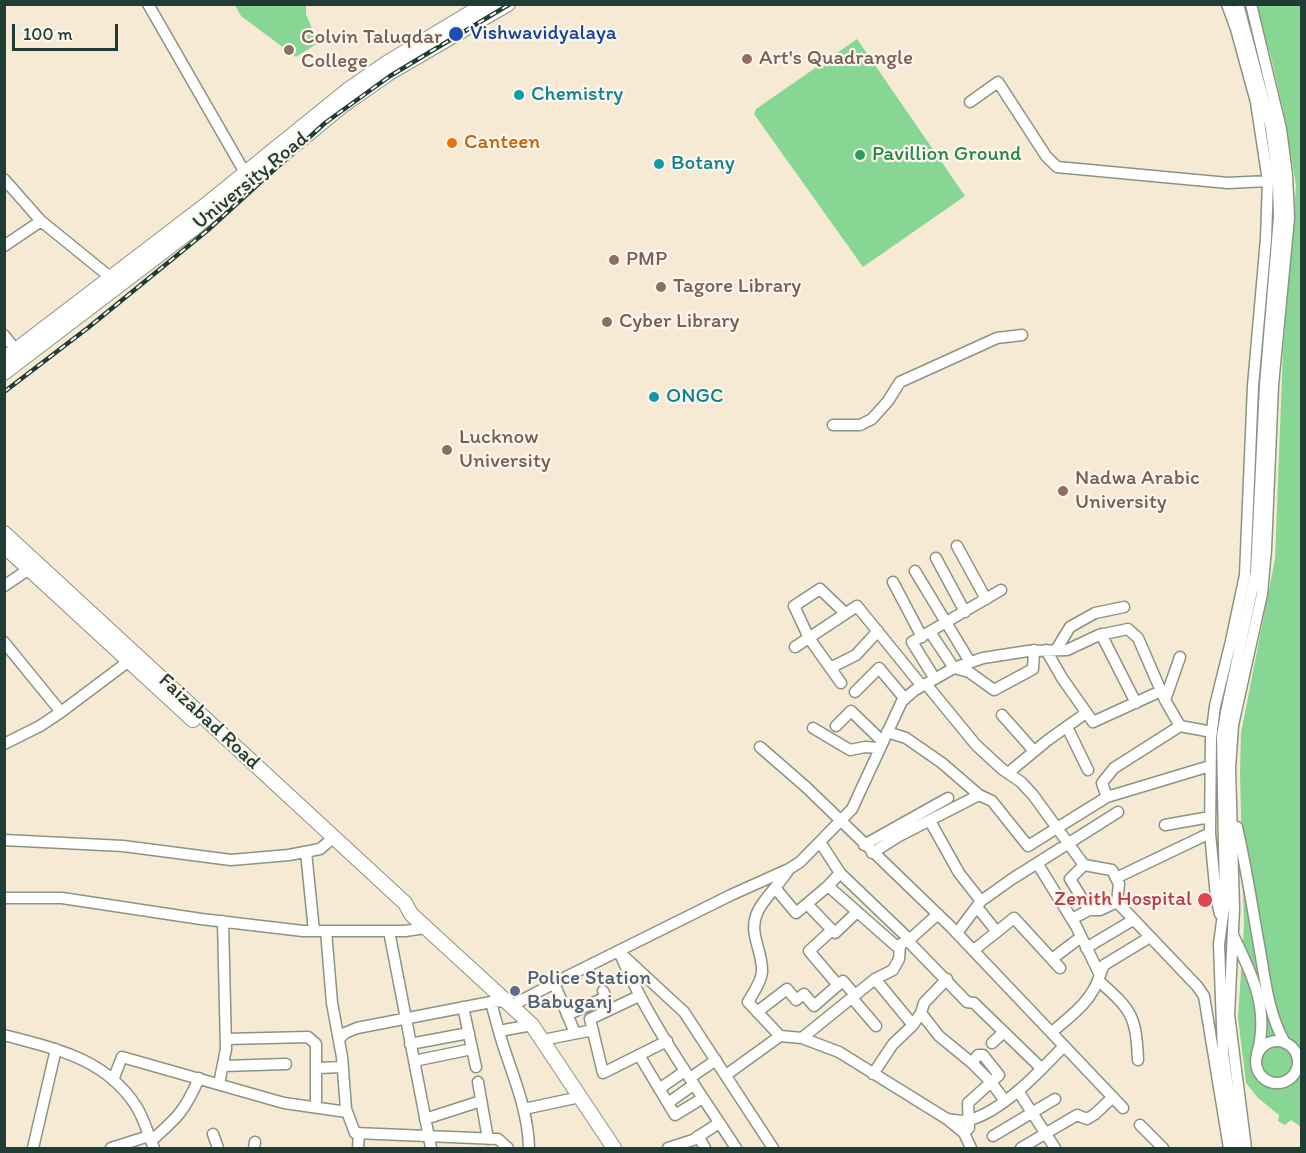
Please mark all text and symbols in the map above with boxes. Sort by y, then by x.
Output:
scale bar [15,12,122,50]
place label: Vishwavidyalaya [470,21,617,47]
text: 100 m [23,23,73,45]
place label: Colvin Taluqdar College [301,25,442,75]
marker: Vishwavidyalaya [447,25,465,43]
marker: Colvin Taluqdar College [282,43,296,57]
place label: Art's Quadrangle [759,46,913,72]
marker: Art's Quadrangle [740,52,754,66]
place label: Chemistry [531,82,623,108]
marker: Chemistry [512,88,526,102]
street label: University Road [188,127,314,235]
place label: Canteen [464,130,540,156]
marker: Canteen [445,136,459,150]
place label: Pavillion Ground [872,142,1021,168]
marker: Pavillion Ground [853,148,867,162]
place label: Botany [671,151,735,177]
marker: Botany [652,157,666,171]
place label: PMP [626,247,667,273]
marker: PMP [607,253,621,267]
place label: Tagore Library [673,274,801,300]
marker: Tagore Library [654,280,668,294]
place label: Cyber Library [619,309,739,335]
marker: Cyber Library [600,315,614,329]
place label: ONGC [666,384,723,410]
marker: ONGC [647,390,661,404]
place label: Lucknow University [459,425,551,475]
marker: Lucknow University [440,443,454,457]
place label: Nadwa Arabic University [1075,466,1200,516]
marker: Nadwa Arabic University [1056,484,1070,498]
street label: Faizabad Road [153,668,265,776]
place label: Zenith Hospital [1054,887,1192,913]
marker: Zenith Hospital [1196,891,1214,909]
place label: Police Station Babuganj [527,966,651,1016]
marker: Police Station Babuganj [508,984,522,998]

